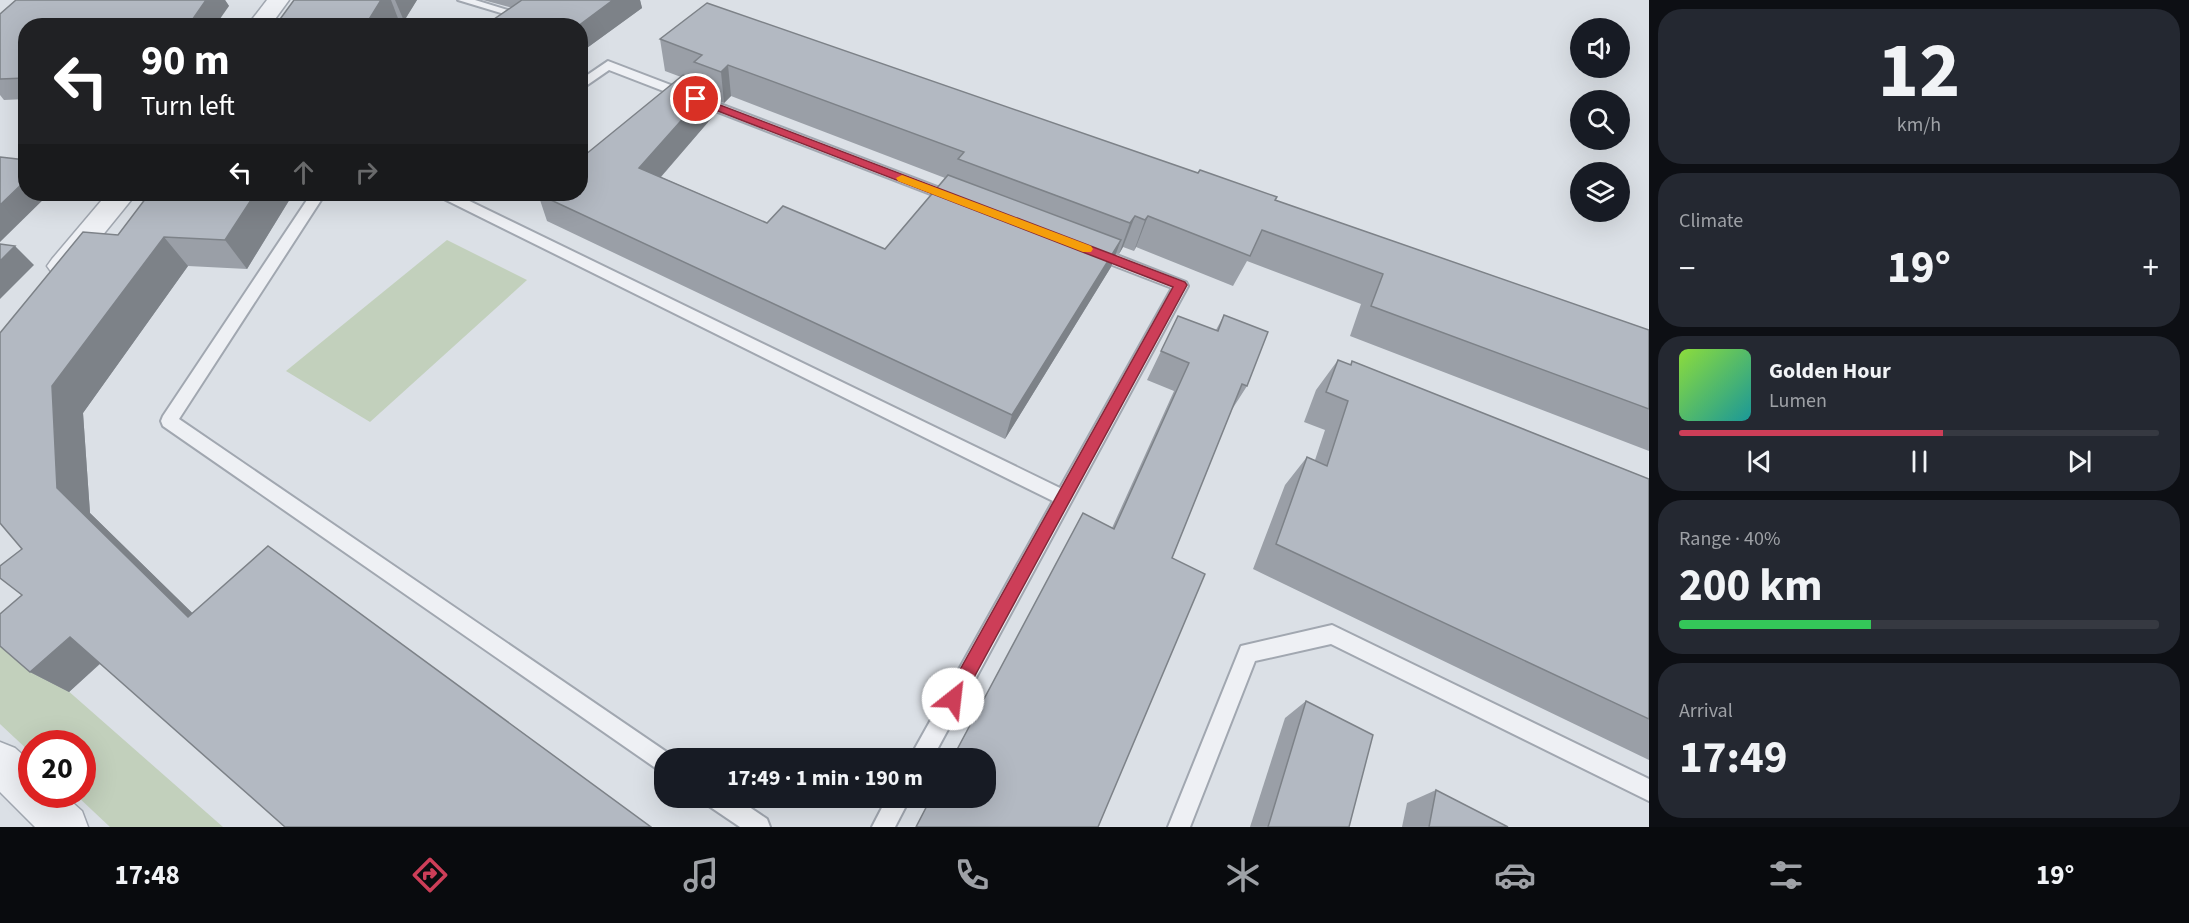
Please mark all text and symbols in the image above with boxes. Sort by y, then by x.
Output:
text: 12 [1878,16,1960,127]
map controls [1570,18,1630,222]
button: sound [1570,18,1630,78]
text: 90 m [141,31,230,91]
icon: left [42,42,120,120]
pin [670,73,721,124]
icon: arrive [679,82,712,115]
text: Turn left [141,87,235,126]
button: search [1570,90,1630,150]
text: km/h [1897,111,1941,139]
icon: left [224,156,257,189]
icon: ahead [287,156,320,189]
icon: right [350,156,383,189]
button: layers [1570,162,1630,222]
text: Climate [1679,207,1743,235]
text: 19° [1887,236,1951,300]
text: − [1679,245,1695,292]
text: + [2143,245,2159,292]
text: Golden Hour [1769,355,1891,387]
text: Lumen [1769,387,1827,415]
icon: previous [1743,445,1776,478]
icon: pause [1903,445,1936,478]
icon: next [2063,445,2096,478]
text: Range · 40% [1679,525,1780,553]
text: 200 km [1679,554,1823,618]
position arrow [921,667,985,731]
text: Arrival [1679,697,1733,725]
text: 17:49 [1679,726,1788,790]
speed limit sign: 20 [18,730,96,808]
text: 17:49 · 1 min · 190 m [727,762,923,794]
icon: directions [409,854,451,896]
icon: music [680,854,722,896]
icon: phone [951,854,993,896]
icon: climate [1222,854,1264,896]
icon: car [1494,854,1536,896]
icon: filters [1765,854,1807,896]
text: 17:48 [115,856,180,895]
text: 19° [2036,856,2074,895]

